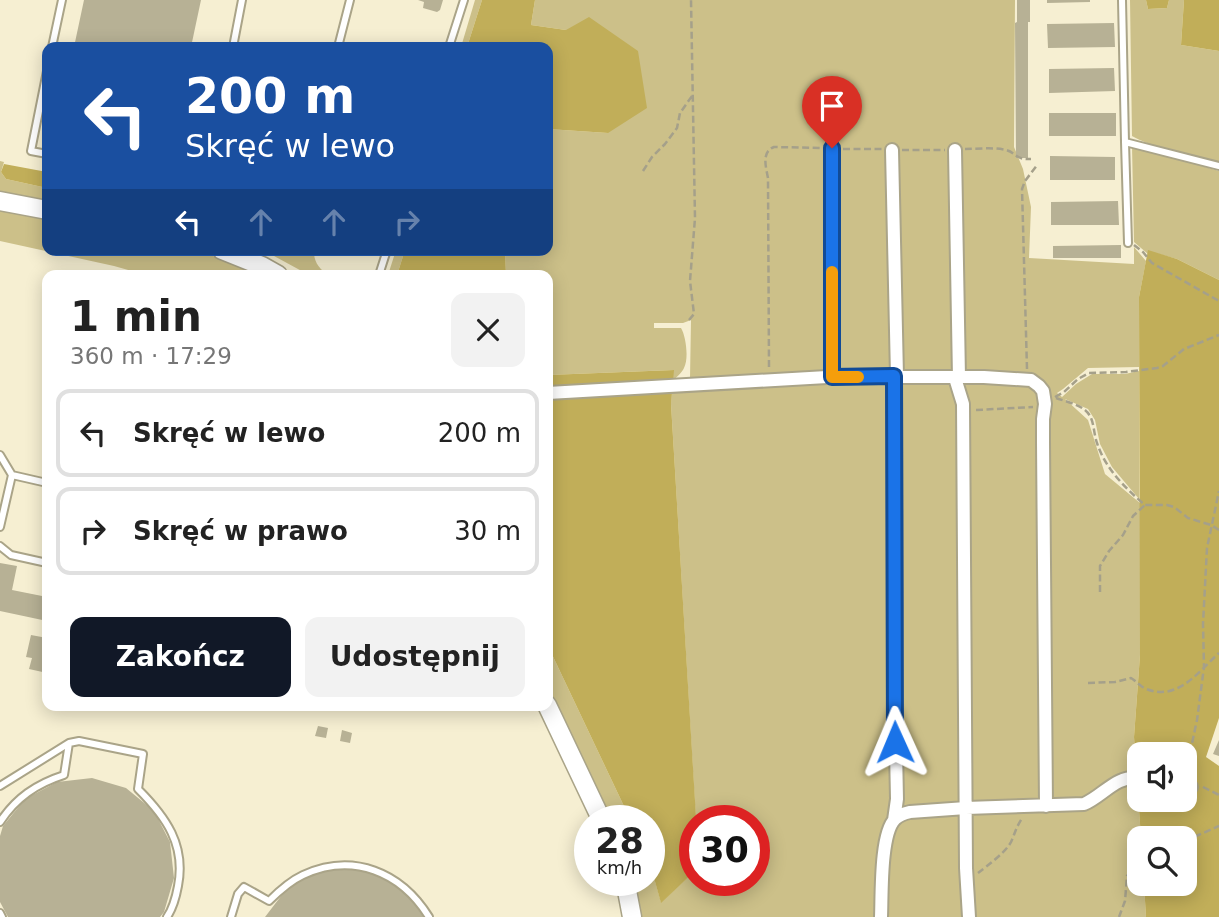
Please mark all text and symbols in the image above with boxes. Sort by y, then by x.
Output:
text: 200 m [185,68,355,125]
icon: left [70,70,161,161]
pin [802,76,862,148]
icon: arrive [813,87,851,125]
text: Skręć w lewo [185,127,395,165]
icon: left [169,203,207,241]
icon: ahead [242,203,280,241]
icon: ahead [315,203,353,241]
icon: right [388,203,426,241]
text: 1 min [70,292,202,341]
button: close [451,293,525,367]
text: 360 m · 17:29 [70,343,232,369]
icon: left [74,414,112,452]
text: Skręć w lewo [133,418,325,448]
text: 200 m [438,418,521,448]
icon: right [74,512,112,550]
text: Skręć w prawo [133,516,348,546]
text: 30 m [454,516,521,546]
button: Zakończ [70,617,291,697]
button: Udostępnij [305,617,525,697]
position arrow [858,705,932,779]
map controls [1127,742,1197,896]
button: sound [1127,742,1197,812]
speed limit sign: 30 [679,805,770,896]
text: 28 [595,821,644,861]
button: search [1127,826,1197,896]
text: km/h [597,857,642,878]

